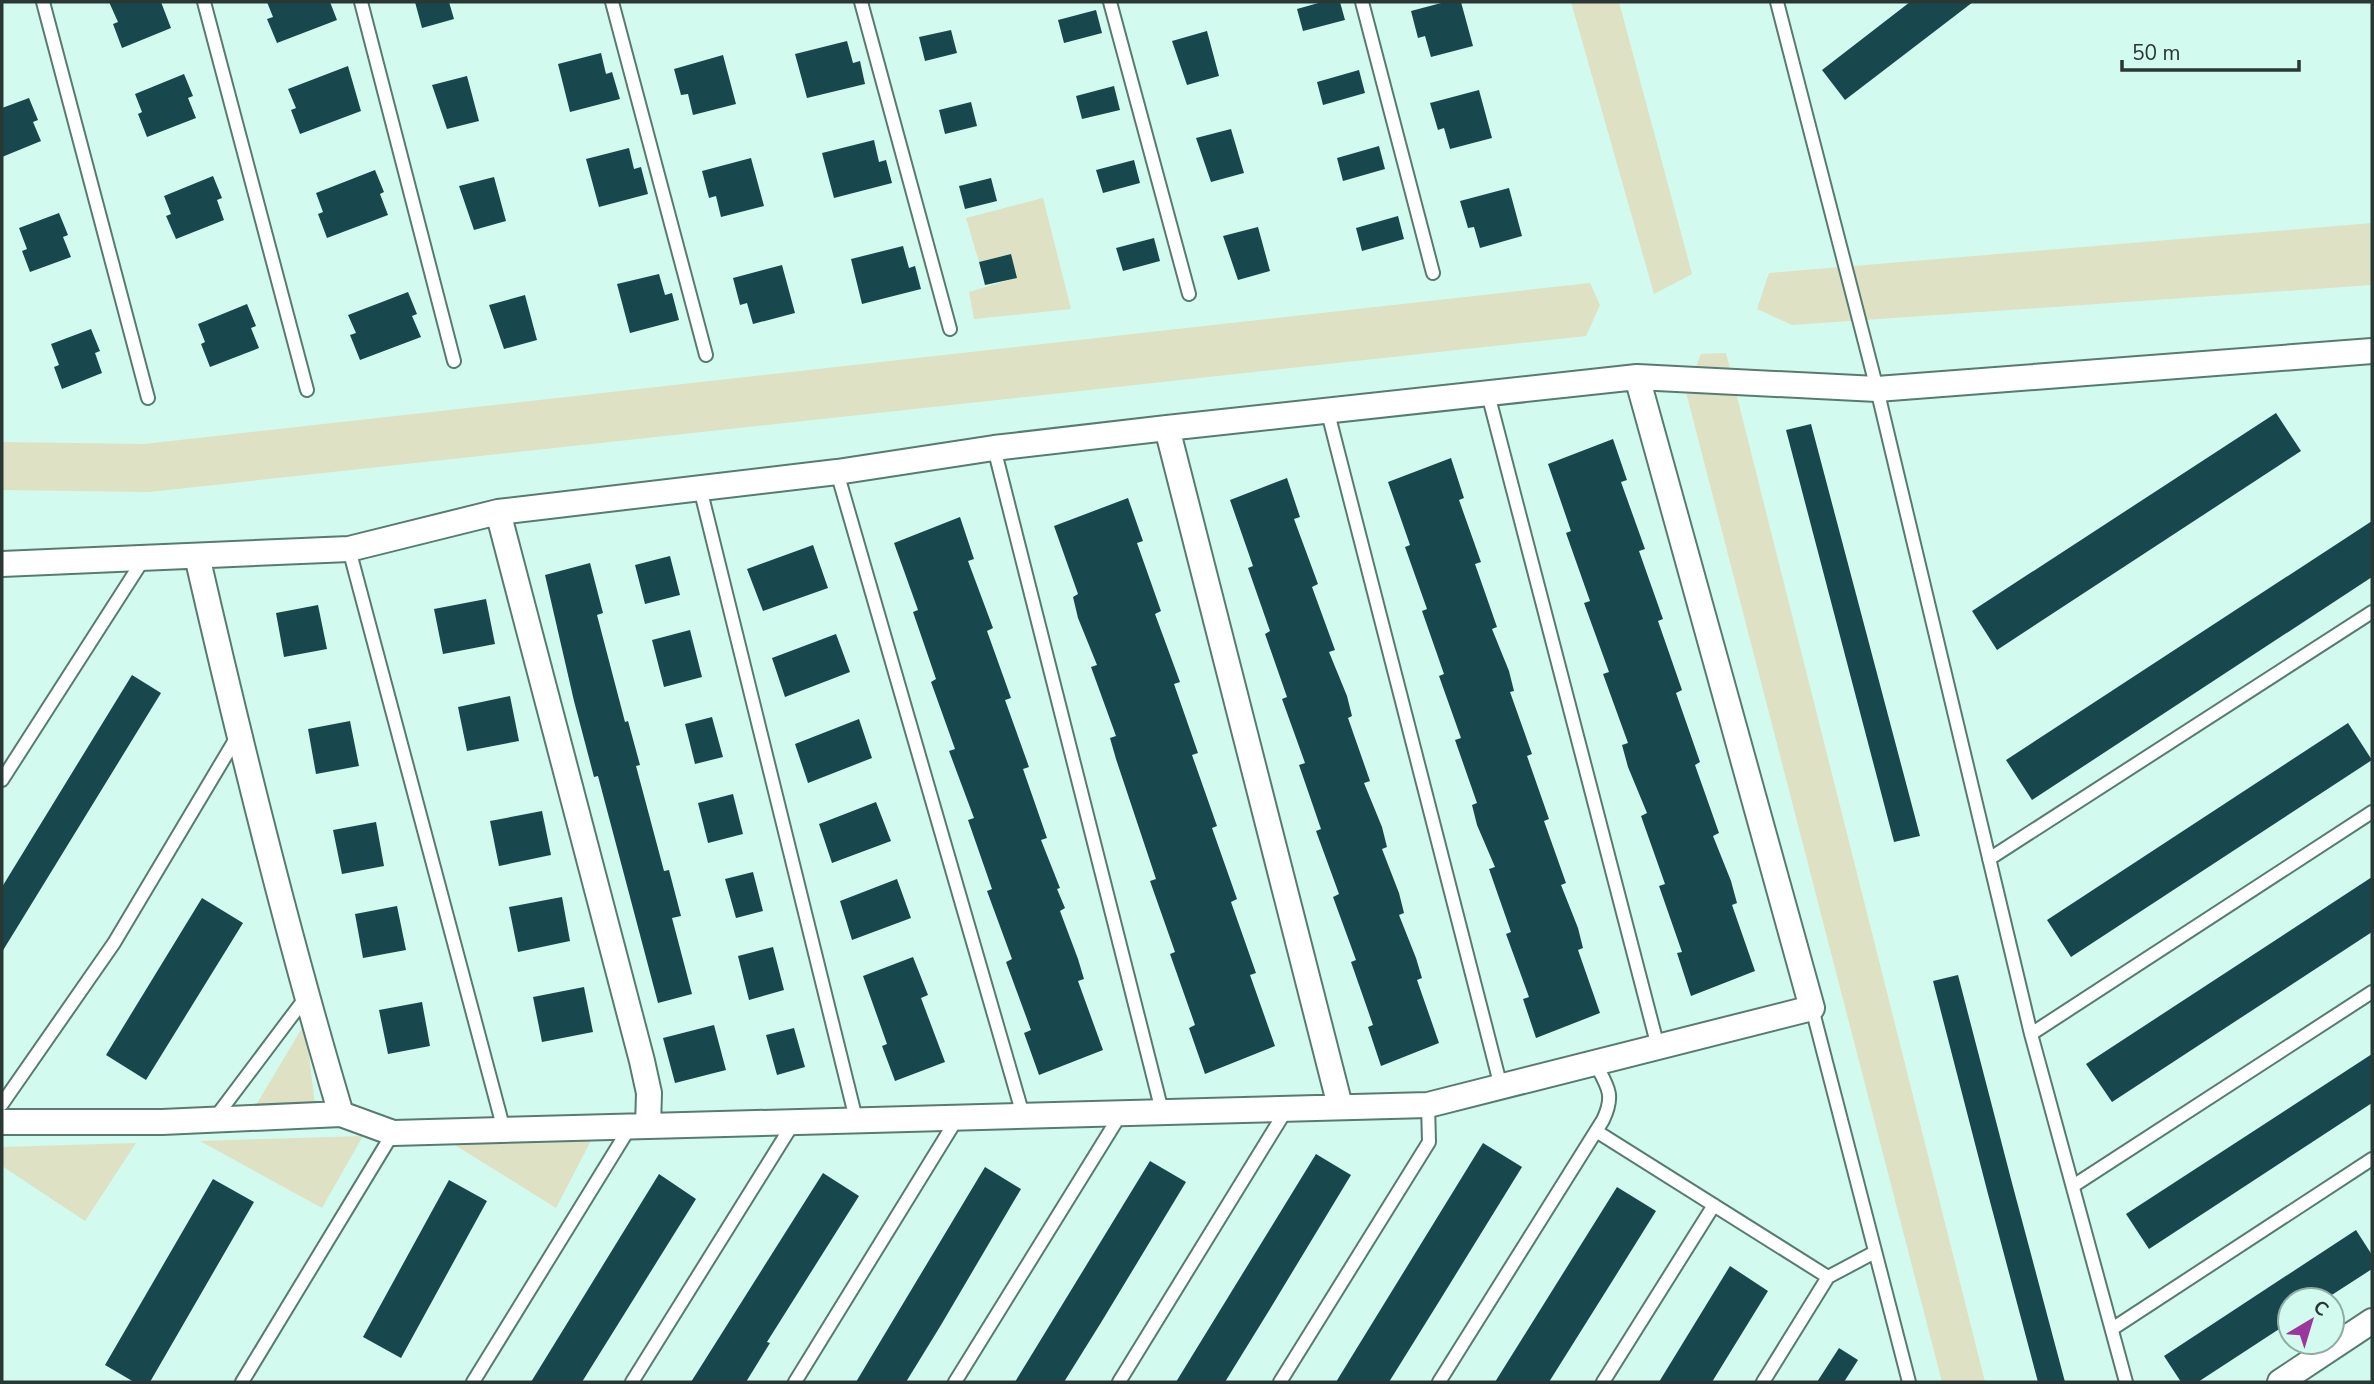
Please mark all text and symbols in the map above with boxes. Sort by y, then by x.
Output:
scale bar [2122,28,2299,72]
text: 50 m [2132,39,2181,67]
north arrow [2276,1286,2346,1356]
text: С [2308,1294,2334,1323]

